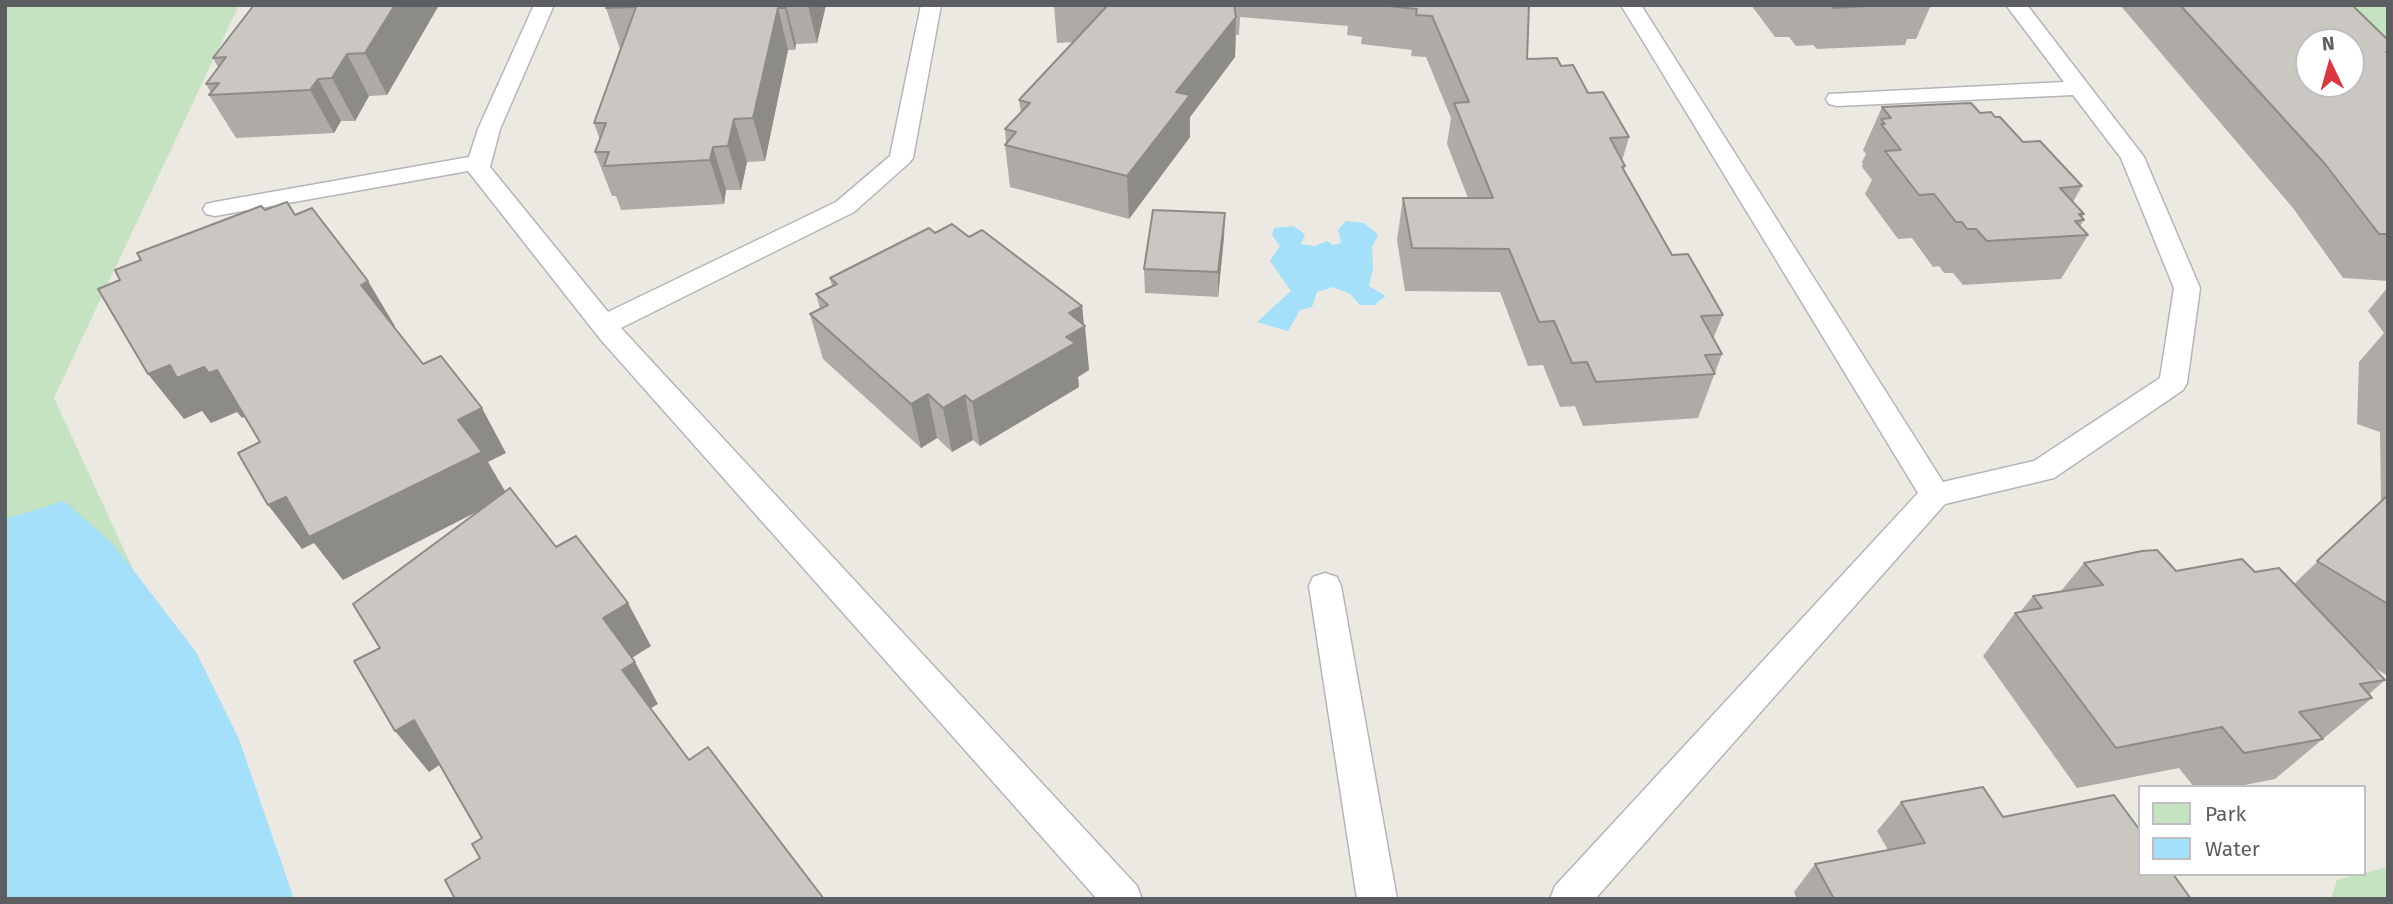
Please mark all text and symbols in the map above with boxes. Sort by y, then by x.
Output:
north arrow [2295,28,2365,98]
text: N [2321,32,2336,56]
legend [2138,785,2365,876]
text: Park [2205,801,2246,827]
text: Water [2205,836,2260,862]

